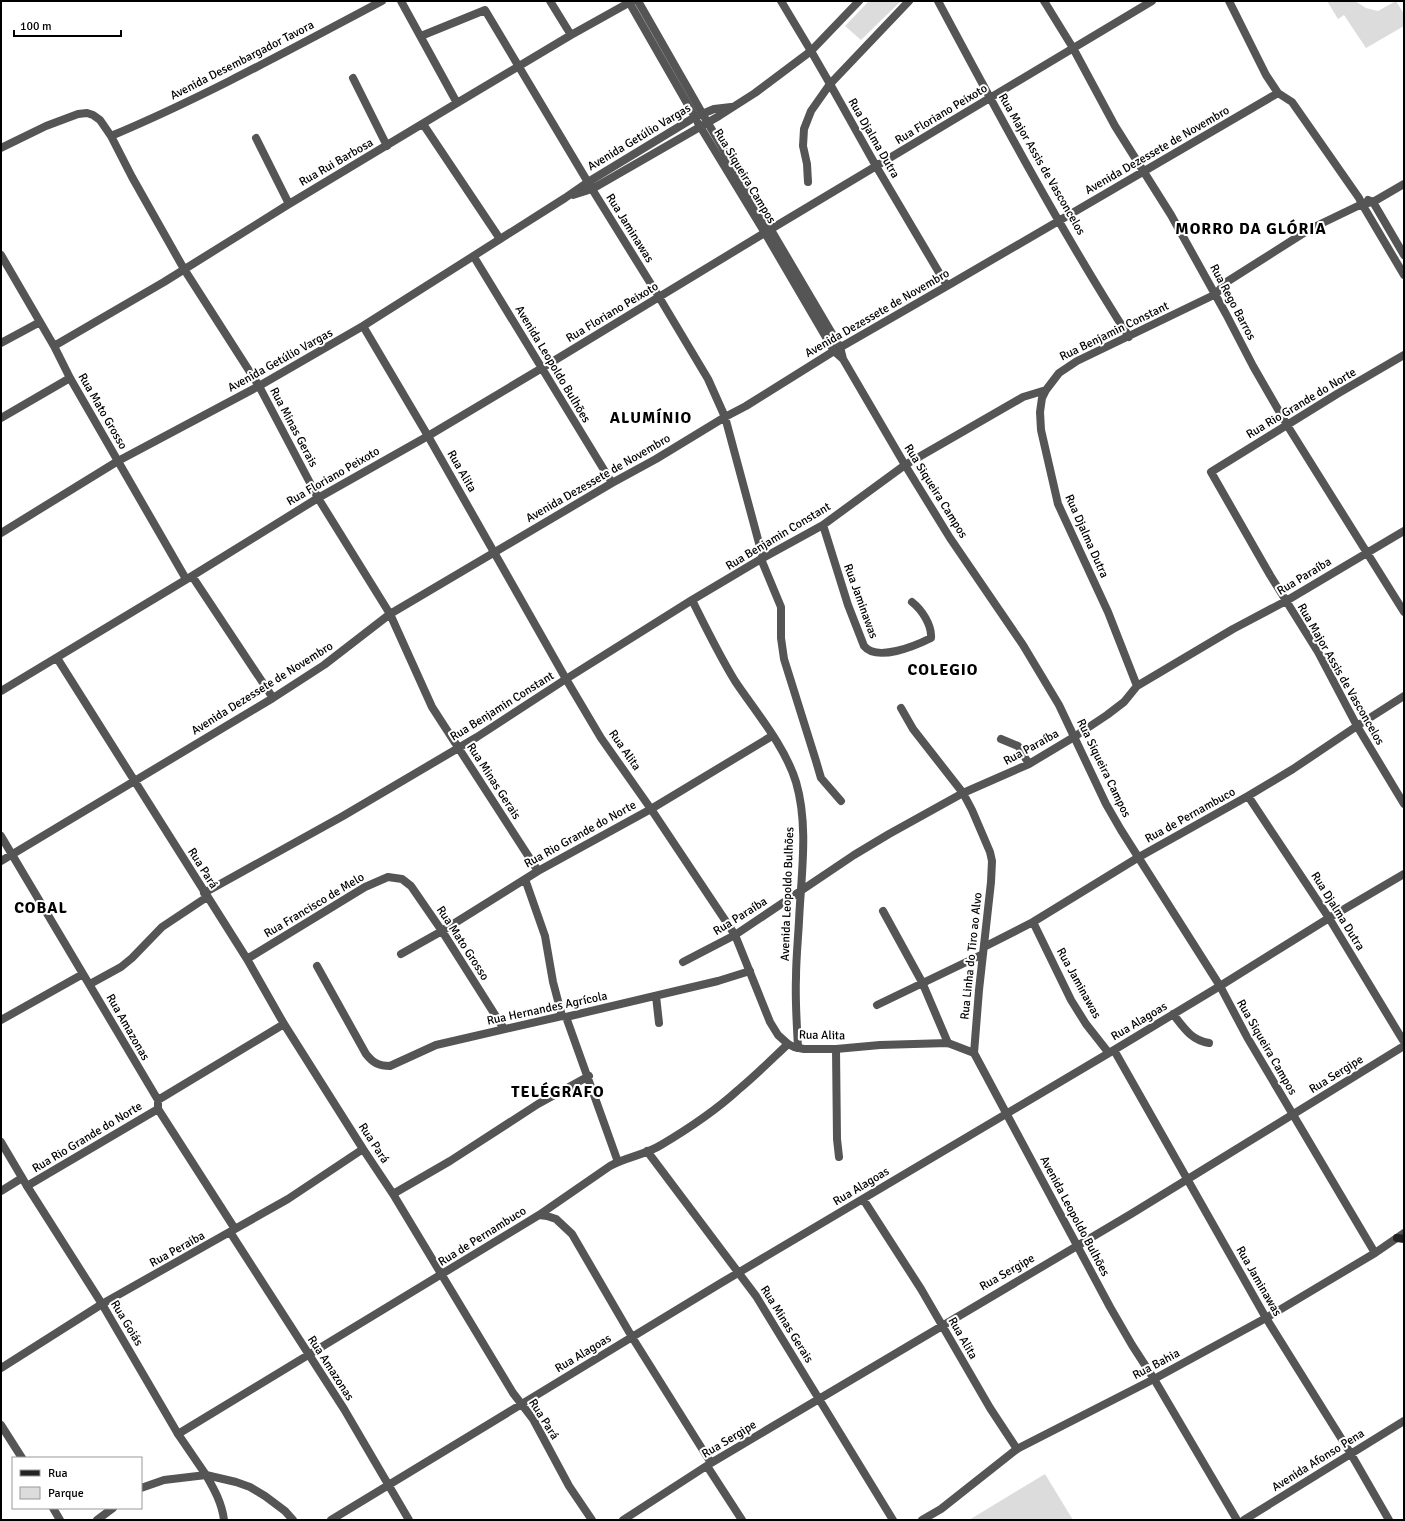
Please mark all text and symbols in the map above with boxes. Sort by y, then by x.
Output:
scale bar [14,12,121,38]
street label: Avenida Desembargador Tavora [168,18,317,103]
text: 100 m [20,19,52,34]
street label: Rua Floriano Peixoto [892,81,990,148]
street label: Rua Major Assis de Vasconcelos [995,91,1088,238]
street label: Rua Djalma Dutra [845,95,903,181]
street label: Avenida Getúlio Vargas [585,101,694,174]
street label: Avenida Dezessete de Novembro [1082,103,1232,198]
street label: Rua Siqueira Campos [710,126,779,226]
street label: Rua Rui Barbosa [296,135,376,190]
street label: Rua Jaminawas [602,191,657,266]
district label: MORRO DA GLÓRIA [1175,219,1327,239]
street label: Rua Rego Barros [1206,262,1259,343]
street label: Avenida Dezessete de Novembro [802,266,952,361]
street label: Rua Floriano Peixoto [563,279,661,346]
street label: Rua Benjamin Constant [1057,298,1171,364]
street label: Avenida Leopoldo Bulhões [512,303,594,426]
street label: Avenida Getúlio Vargas [225,325,335,396]
street label: Rua Rio Grande do Norte [1244,365,1359,442]
street label: Rua Mato Grosso [75,370,130,452]
street label: Rua Minas Gerais [266,385,321,470]
district label: ALUMÍNIO [610,408,692,428]
street label: Avenida Dezessete de Novembro [523,431,673,526]
street label: Rua Siqueira Campos [901,441,971,541]
street label: Rua Floriano Peixoto [284,444,382,509]
street label: Rua Alita [443,447,480,495]
street label: Rua Djalma Dutra [1061,492,1112,580]
street label: Rua Benjamin Constant [723,499,833,574]
street label: Rua Paraíba [1274,554,1334,599]
street label: Rua Jaminawas [840,562,881,641]
street label: Rua Major Assis de Vasconcelos [1294,601,1387,748]
street label: Avenida Dezessete de Novembro [189,638,336,738]
district label: COLEGIO [908,660,978,680]
street label: Rua Benjamin Constant [448,668,557,745]
street label: Rua Siqueira Campos [1073,716,1134,820]
street label: Rua Paraíba [1001,726,1062,769]
street label: Rua Alita [605,727,644,774]
street label: Rua Minas Gerais [463,740,524,822]
street label: Rua de Pernambuco [1142,784,1238,846]
street label: Rua Rio Grande do Norte [522,797,639,871]
street label: Avenida Leopoldo Bulhões [778,827,797,961]
street label: Rua Pará [184,845,221,891]
street label: Rua Djalma Dutra [1307,869,1368,953]
street label: Rua Francisco de Melo [261,870,367,941]
street label: Rua Linha do Tiro ao Alvo [957,892,986,1020]
street label: Rua Paraíba [710,894,770,939]
district label: COBAL [14,898,68,918]
street label: Rua Mato Grosso [433,903,492,983]
street label: Rua Jaminawas [1053,945,1104,1021]
street label: Rua Hernandes Agrícola [485,988,609,1029]
street label: Rua Amazonas [102,991,153,1063]
street label: Rua Siqueira Campos [1233,997,1300,1098]
street label: Rua Alagoas [1108,999,1170,1044]
street label: Rua Alita [799,1028,845,1043]
street label: Rua Sergipe [1306,1052,1366,1097]
district label: TELÉGRAFO [511,1082,605,1102]
street label: Rua Rio Grande do Norte [30,1099,145,1176]
street label: Rua Pará [355,1120,392,1166]
street label: Avenida Leopoldo Bulhões [1036,1153,1113,1279]
street label: Rua Alagoas [830,1164,892,1209]
street label: Rua de Pernambuco [435,1203,529,1270]
street label: Rua Peraiba [147,1228,207,1271]
street label: Rua Jaminawas [1232,1243,1285,1319]
street label: Rua Sergipe [977,1251,1037,1294]
street label: Rua Minas Gerais [757,1283,816,1366]
street label: Rua Goiás [107,1298,146,1349]
street label: Rua Alita [944,1314,981,1362]
street label: Rua Alagoas [552,1331,614,1376]
street label: Rua Amazonas [304,1333,357,1404]
street label: Rua Bahia [1130,1346,1182,1383]
street label: Rua Pará [525,1396,562,1442]
street label: Rua Sergipe [699,1417,759,1462]
street label: Avenida Afonso Pena [1269,1426,1367,1495]
legend [12,1457,142,1509]
text: Rua [48,1466,68,1481]
text: Parque [48,1486,84,1501]

